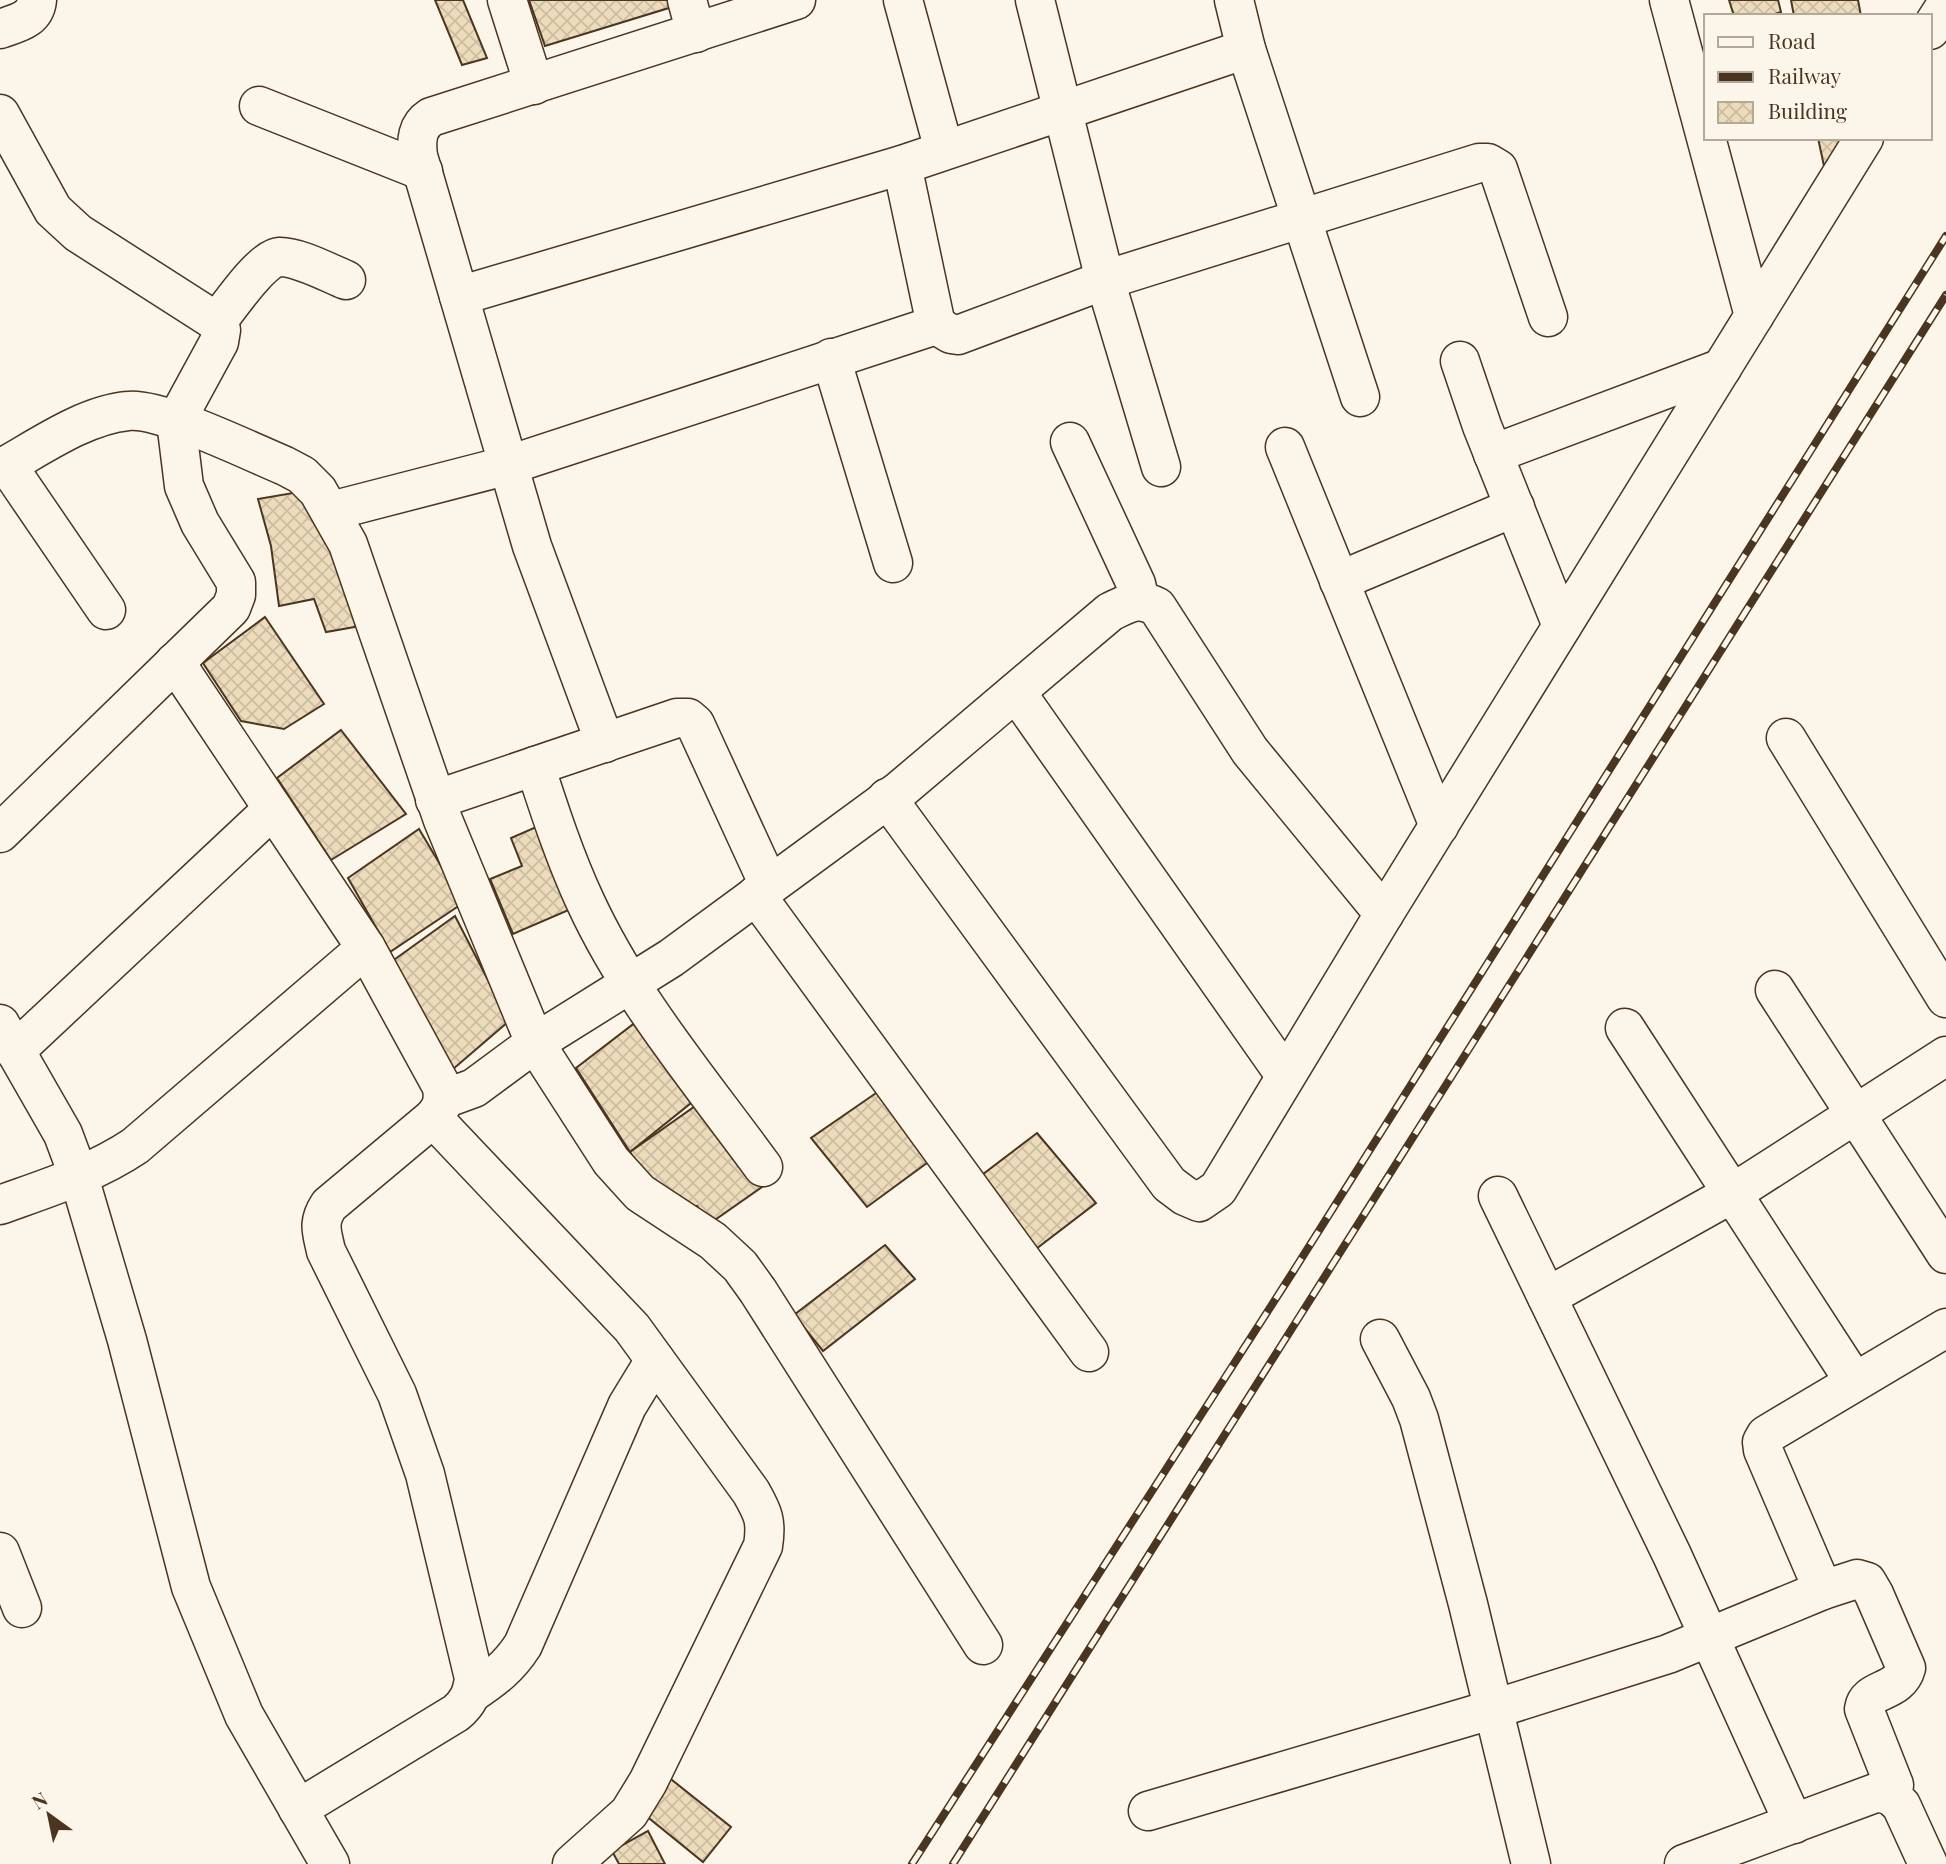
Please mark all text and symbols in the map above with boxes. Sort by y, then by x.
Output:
legend [1704,14,1932,140]
text: Road [1768,26,1816,54]
text: Railway [1768,61,1842,89]
text: Building [1768,96,1847,124]
north arrow [14,1780,84,1850]
text: N [26,1785,52,1815]

